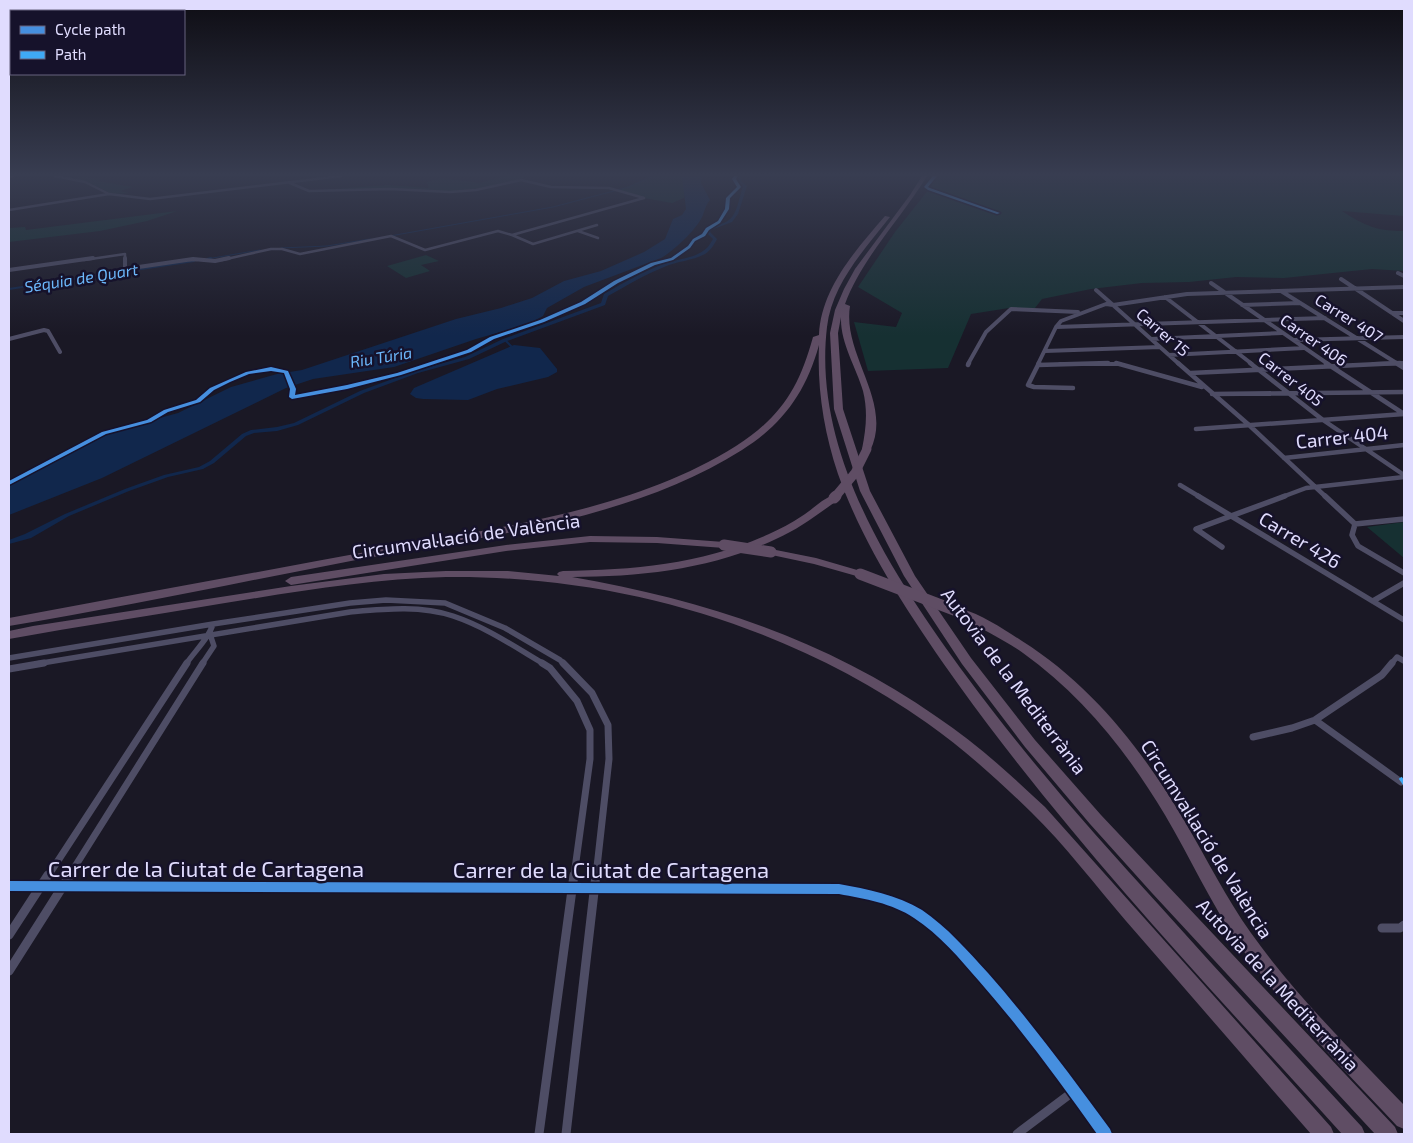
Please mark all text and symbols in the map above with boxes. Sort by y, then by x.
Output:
legend [10,10,185,75]
text: Cycle path [55,20,126,38]
text: Path [55,45,86,63]
water label: Séquia de Quart [23,259,140,297]
street label: Carrer 407 [1312,289,1387,346]
street label: Carrer 15 [1133,304,1194,360]
street label: Carrer 406 [1277,310,1351,370]
water label: Riu Túria [349,342,413,371]
street label: Carrer 405 [1255,347,1327,410]
street label: Carrer 404 [1295,420,1389,453]
street label: Carrer 426 [1255,506,1345,573]
street label: Circumval·lació de València [350,508,581,563]
street label: Autovia de la Mediterrània [937,583,1092,778]
street label: Circumval·lació de València [1137,735,1278,942]
street label: Carrer de la Ciutat de Cartagena [48,855,364,881]
street label: Carrer de la Ciutat de Cartagena [453,856,769,882]
street label: Autovia de la Mediterrània [1192,894,1364,1076]

